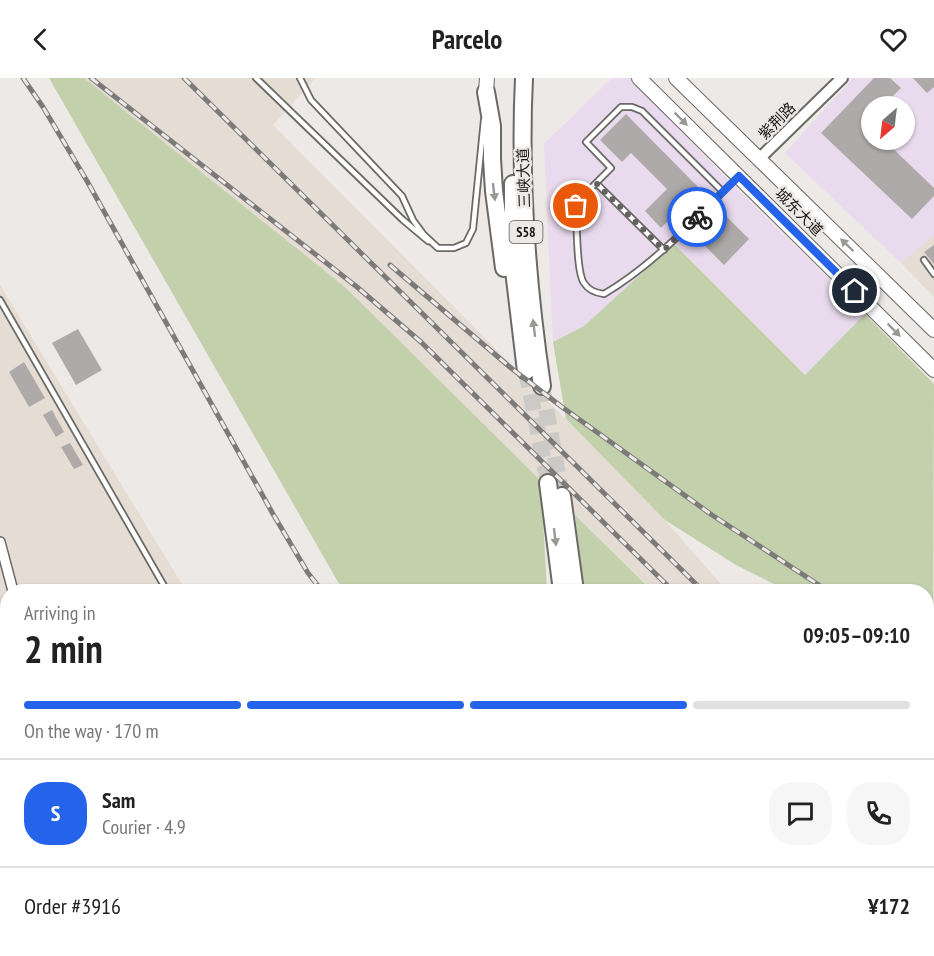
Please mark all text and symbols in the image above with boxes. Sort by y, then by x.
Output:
text: Parcelo [432,22,502,56]
icon: back [24,23,57,56]
icon: heart [877,23,910,56]
north arrow [861,96,915,150]
map controls [861,96,915,150]
street label: 紫荆路 [754,98,799,143]
one-way arrow [673,112,688,126]
street label: 三峡大道 [513,148,534,208]
pin [550,180,601,231]
one-way arrow [489,182,499,201]
street label: 城东大道 [771,184,827,240]
courier [667,187,727,247]
icon: bag [559,189,592,222]
icon: bike [681,201,714,234]
road number: S58 [510,221,542,243]
one-way arrow [841,239,855,253]
pin [829,265,880,316]
icon: home [838,274,871,307]
one-way arrow [529,318,539,337]
one-way arrow [887,322,901,336]
one-way arrow [550,528,560,547]
text: Arriving in [24,600,96,626]
text: 09:05–09:10 [803,621,910,649]
text: 2 min [24,623,103,674]
text: On the way · 170 m [24,718,159,744]
button: chat [769,782,832,845]
button: phone [847,782,910,845]
text: Sam [102,786,135,814]
text: S [51,799,60,827]
text: Courier · 4.9 [102,814,186,840]
text: Order #3916 [24,892,121,920]
text: ¥172 [868,892,910,920]

